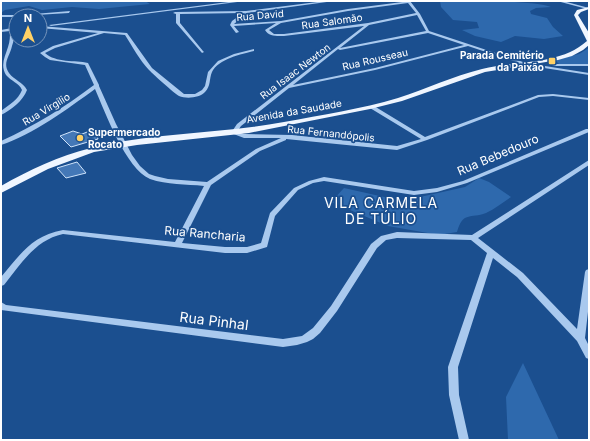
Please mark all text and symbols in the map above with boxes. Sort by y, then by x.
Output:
street label: Rua David [236,7,284,23]
north arrow [8,8,48,48]
text: N [24,11,32,25]
street label: Rua Salomão [301,11,363,31]
street label: Rua Isaac Newton [257,41,333,101]
street label: Rua Rousseau [341,46,409,72]
place label: Parada Cemitério da Paixão [460,49,544,73]
marker: Parada Cemitério da Paixão [547,56,557,66]
street label: Rua Virgilio [20,90,72,128]
street label: Avenida da Saudade [245,97,343,125]
street label: Rua Fernandópolis [287,122,375,144]
place label: Supermercado Rocato [88,126,160,150]
street label: Rua Bebedouro [455,131,541,178]
marker: Supermercado Rocato [75,133,85,143]
district label: VILA CARMELA DE TÚLIO [324,194,438,227]
street label: Rua Rancharia [164,222,246,245]
street label: Rua Pinhal [179,308,249,333]

